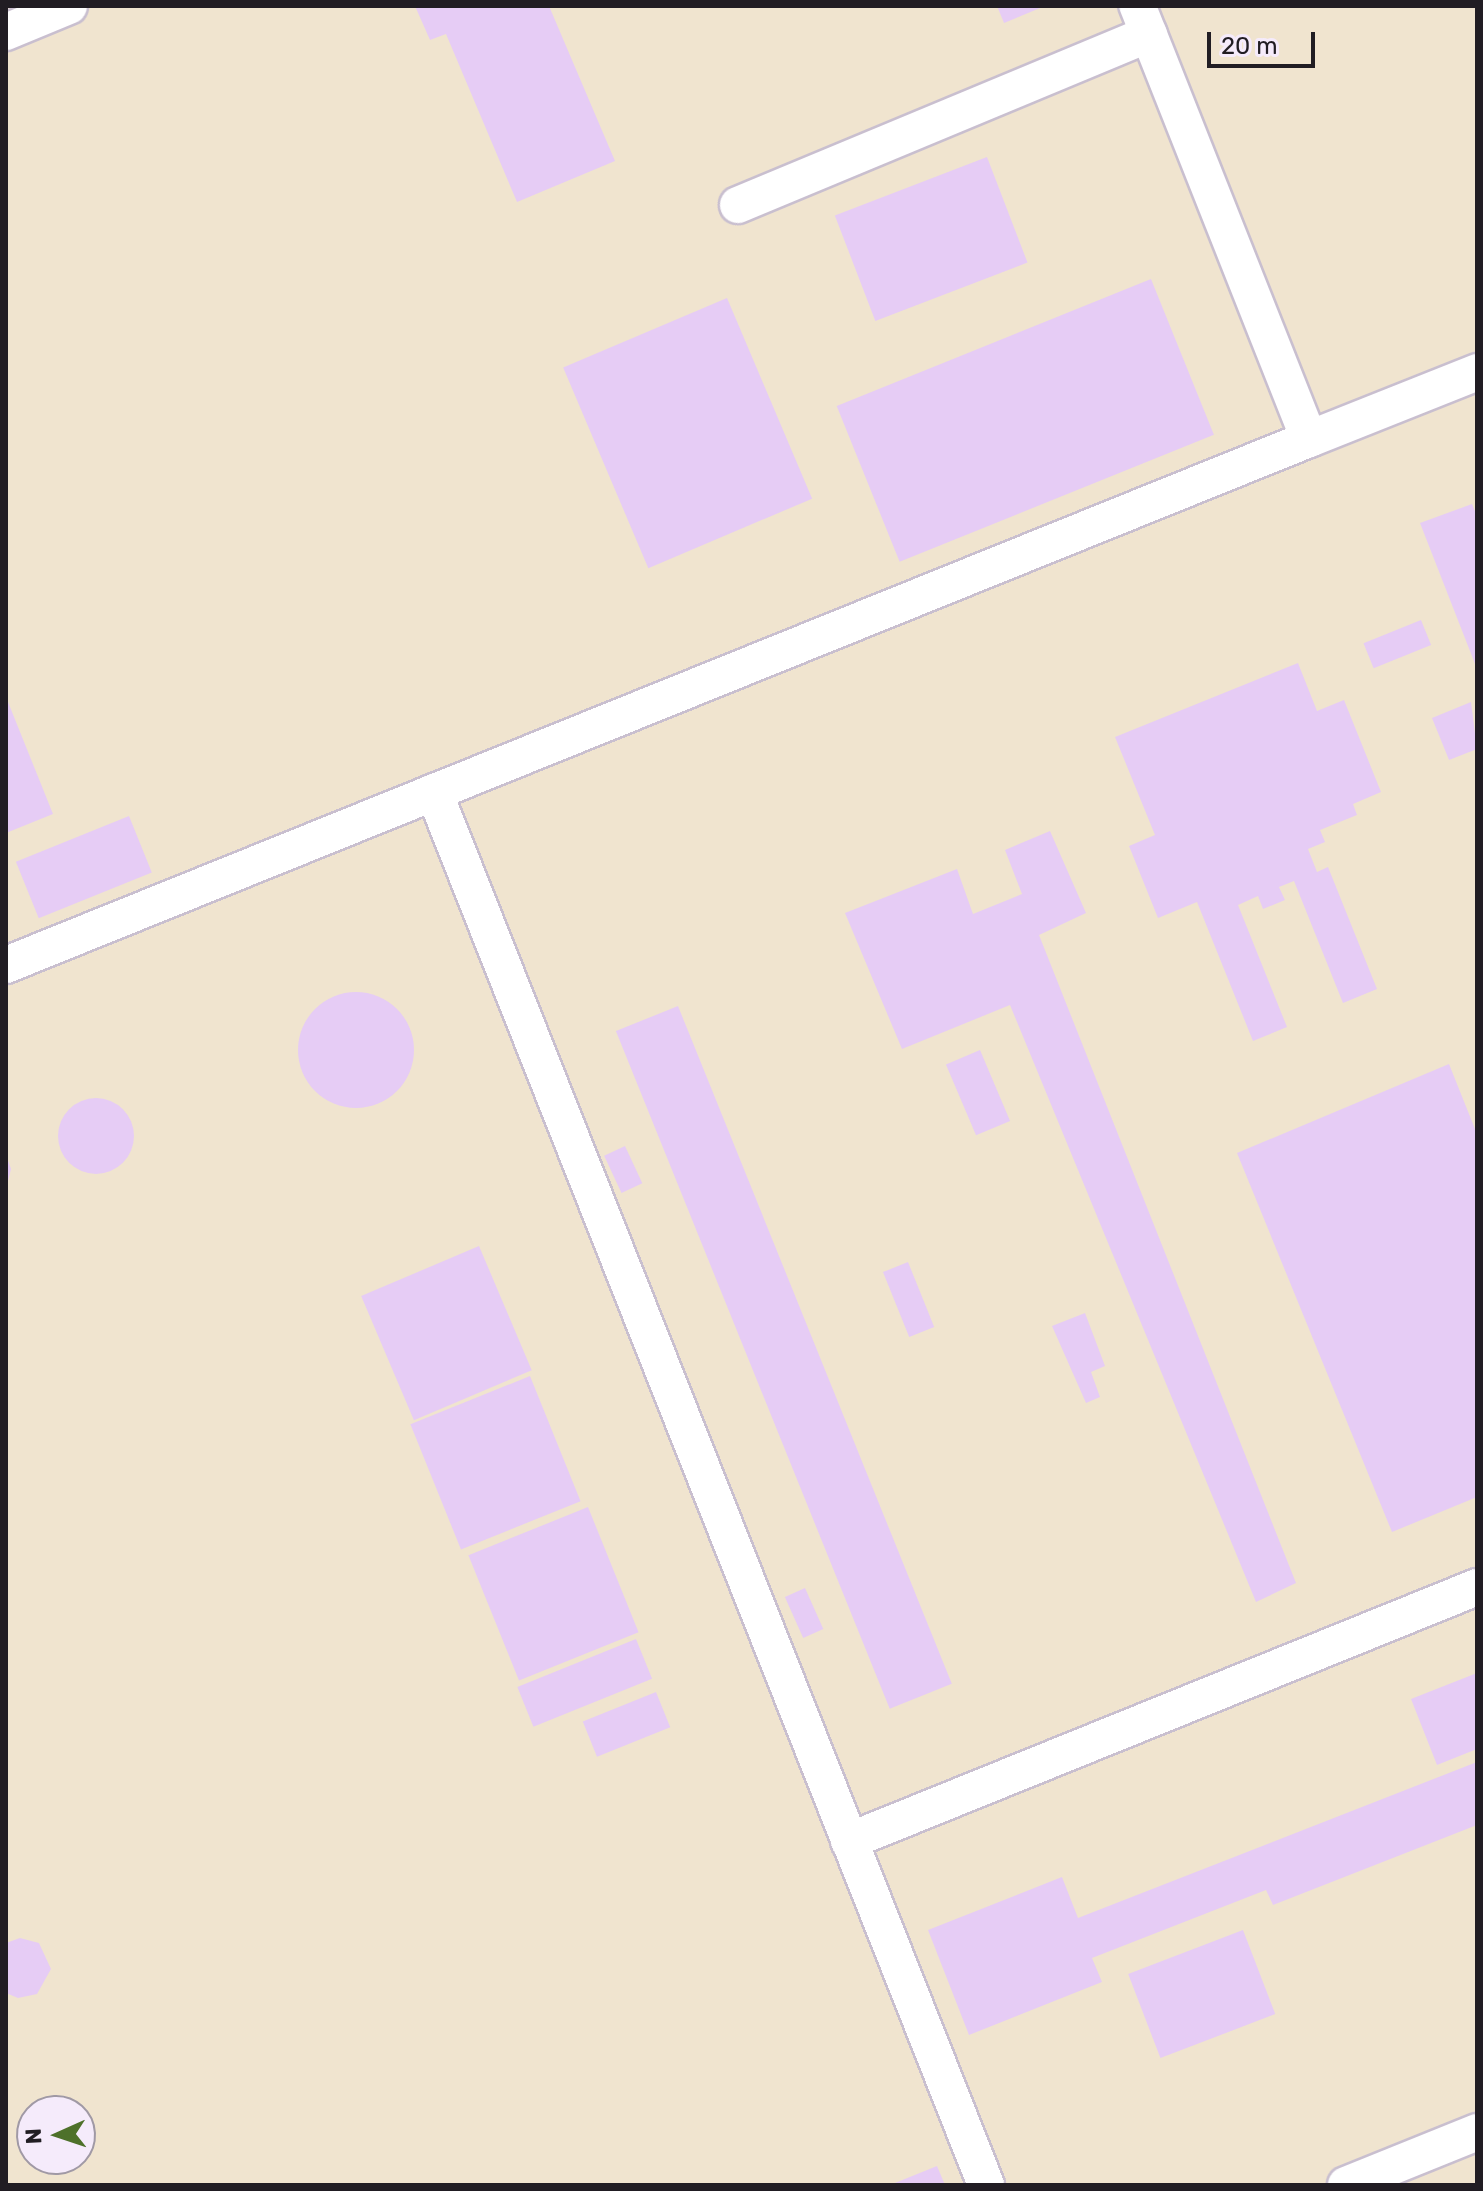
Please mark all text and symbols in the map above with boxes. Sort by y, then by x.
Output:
scale bar [1211,16,1319,66]
text: 20 m [1221,32,1278,60]
north arrow [16,2095,96,2175]
text: N [20,2128,47,2145]

